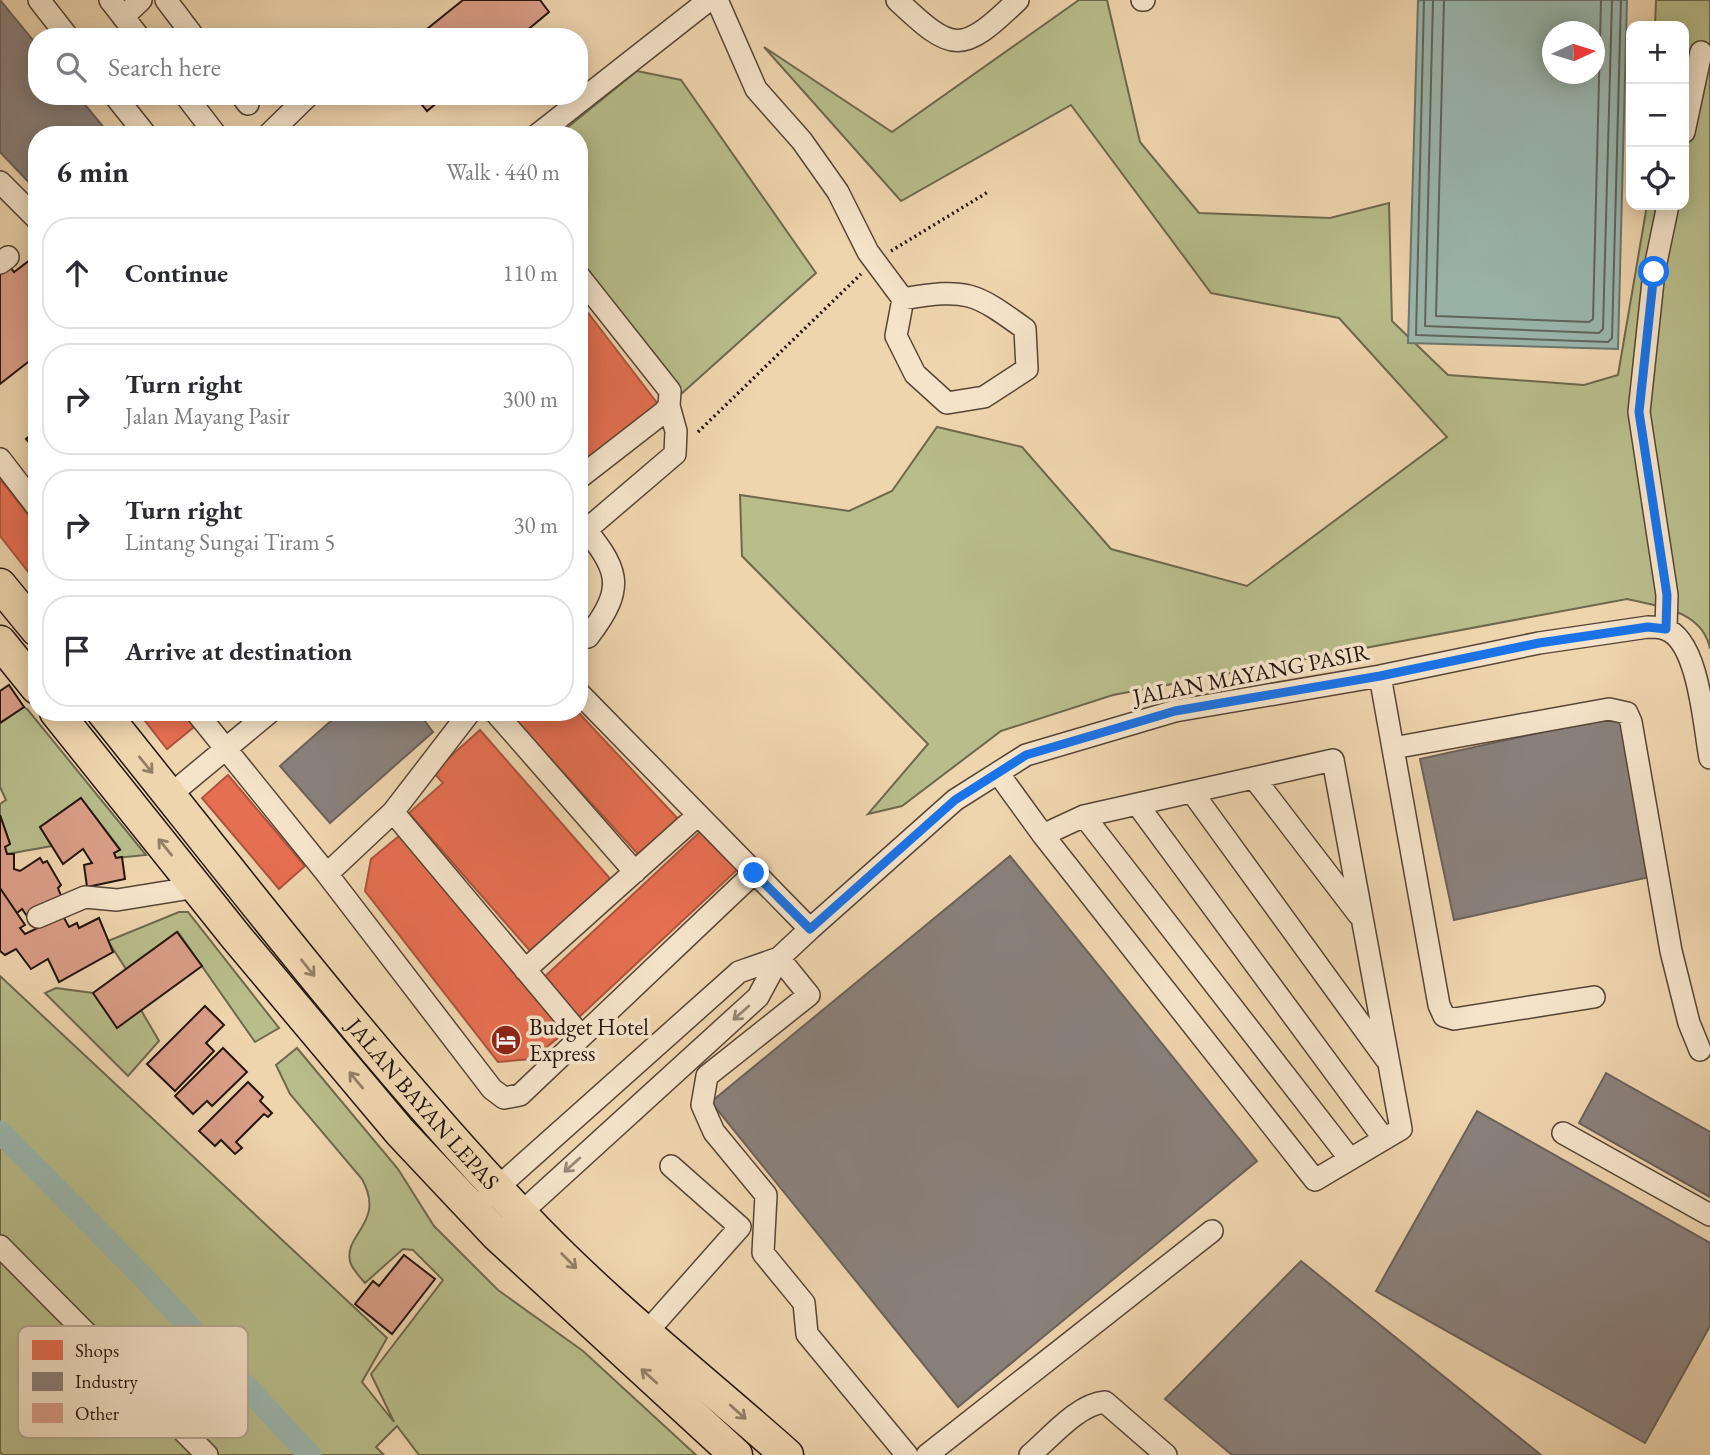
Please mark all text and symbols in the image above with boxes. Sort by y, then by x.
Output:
north arrow [1542,21,1605,84]
map controls [1626,21,1689,210]
button: + [1626,21,1689,84]
search box [28,28,588,105]
icon: search [52,48,90,86]
text: Search here [108,50,221,84]
button: − [1626,84,1689,147]
button: locate [1626,147,1689,210]
text: 6 min [56,152,129,191]
text: Walk · 440 m [446,157,560,187]
icon: ahead [58,254,96,292]
text: Continue [125,256,228,290]
route start [1638,256,1669,287]
text: 110 m [502,258,558,288]
text: Turn right [125,367,243,401]
icon: right [58,380,96,418]
text: 300 m [502,384,558,414]
text: Jalan Mayang Pasir [125,401,290,431]
text: Turn right [125,493,243,527]
icon: right [58,506,96,544]
text: 30 m [513,510,558,540]
text: Lintang Sungai Tiram 5 [125,527,335,557]
icon: arrive [58,632,96,670]
text: Arrive at destination [125,634,352,668]
street label: JALAN MAYANG PASIR [1128,636,1372,712]
one-way arrow [138,756,153,774]
one-way arrow [157,839,172,857]
route end [738,857,769,888]
one-way arrow [299,959,315,977]
one-way arrow [732,1005,750,1021]
street label: JALAN BAYAN LEPAS [339,1010,506,1196]
place label: Budget Hotel Express [529,1012,649,1068]
hotel icon: Budget Hotel Express [489,1023,523,1057]
one-way arrow [348,1071,364,1089]
one-way arrow [563,1157,581,1173]
one-way arrow [560,1252,577,1269]
legend [18,1326,248,1438]
text: Shops [75,1338,119,1363]
one-way arrow [641,1368,658,1385]
text: Industry [75,1369,139,1394]
text: Other [75,1401,120,1426]
one-way arrow [729,1404,747,1420]

